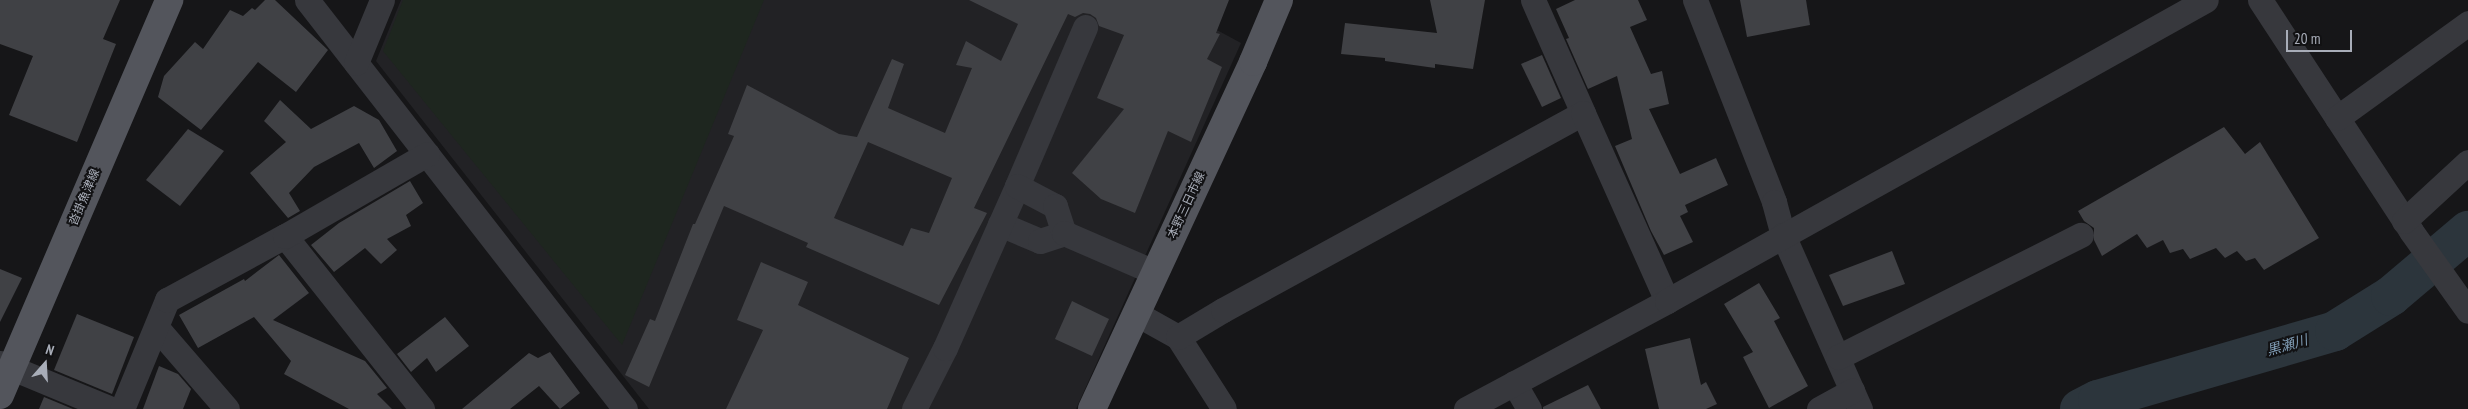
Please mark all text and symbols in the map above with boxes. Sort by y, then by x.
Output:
scale bar [2288,20,2354,52]
text: 20 m [2294,29,2320,48]
street label: 沓掛魚津線 [66,167,102,227]
street label: 本野三日市線 [1164,169,1208,241]
water label: 黒瀬川 [2264,331,2310,359]
north arrow [20,339,70,389]
text: N [43,340,56,360]

